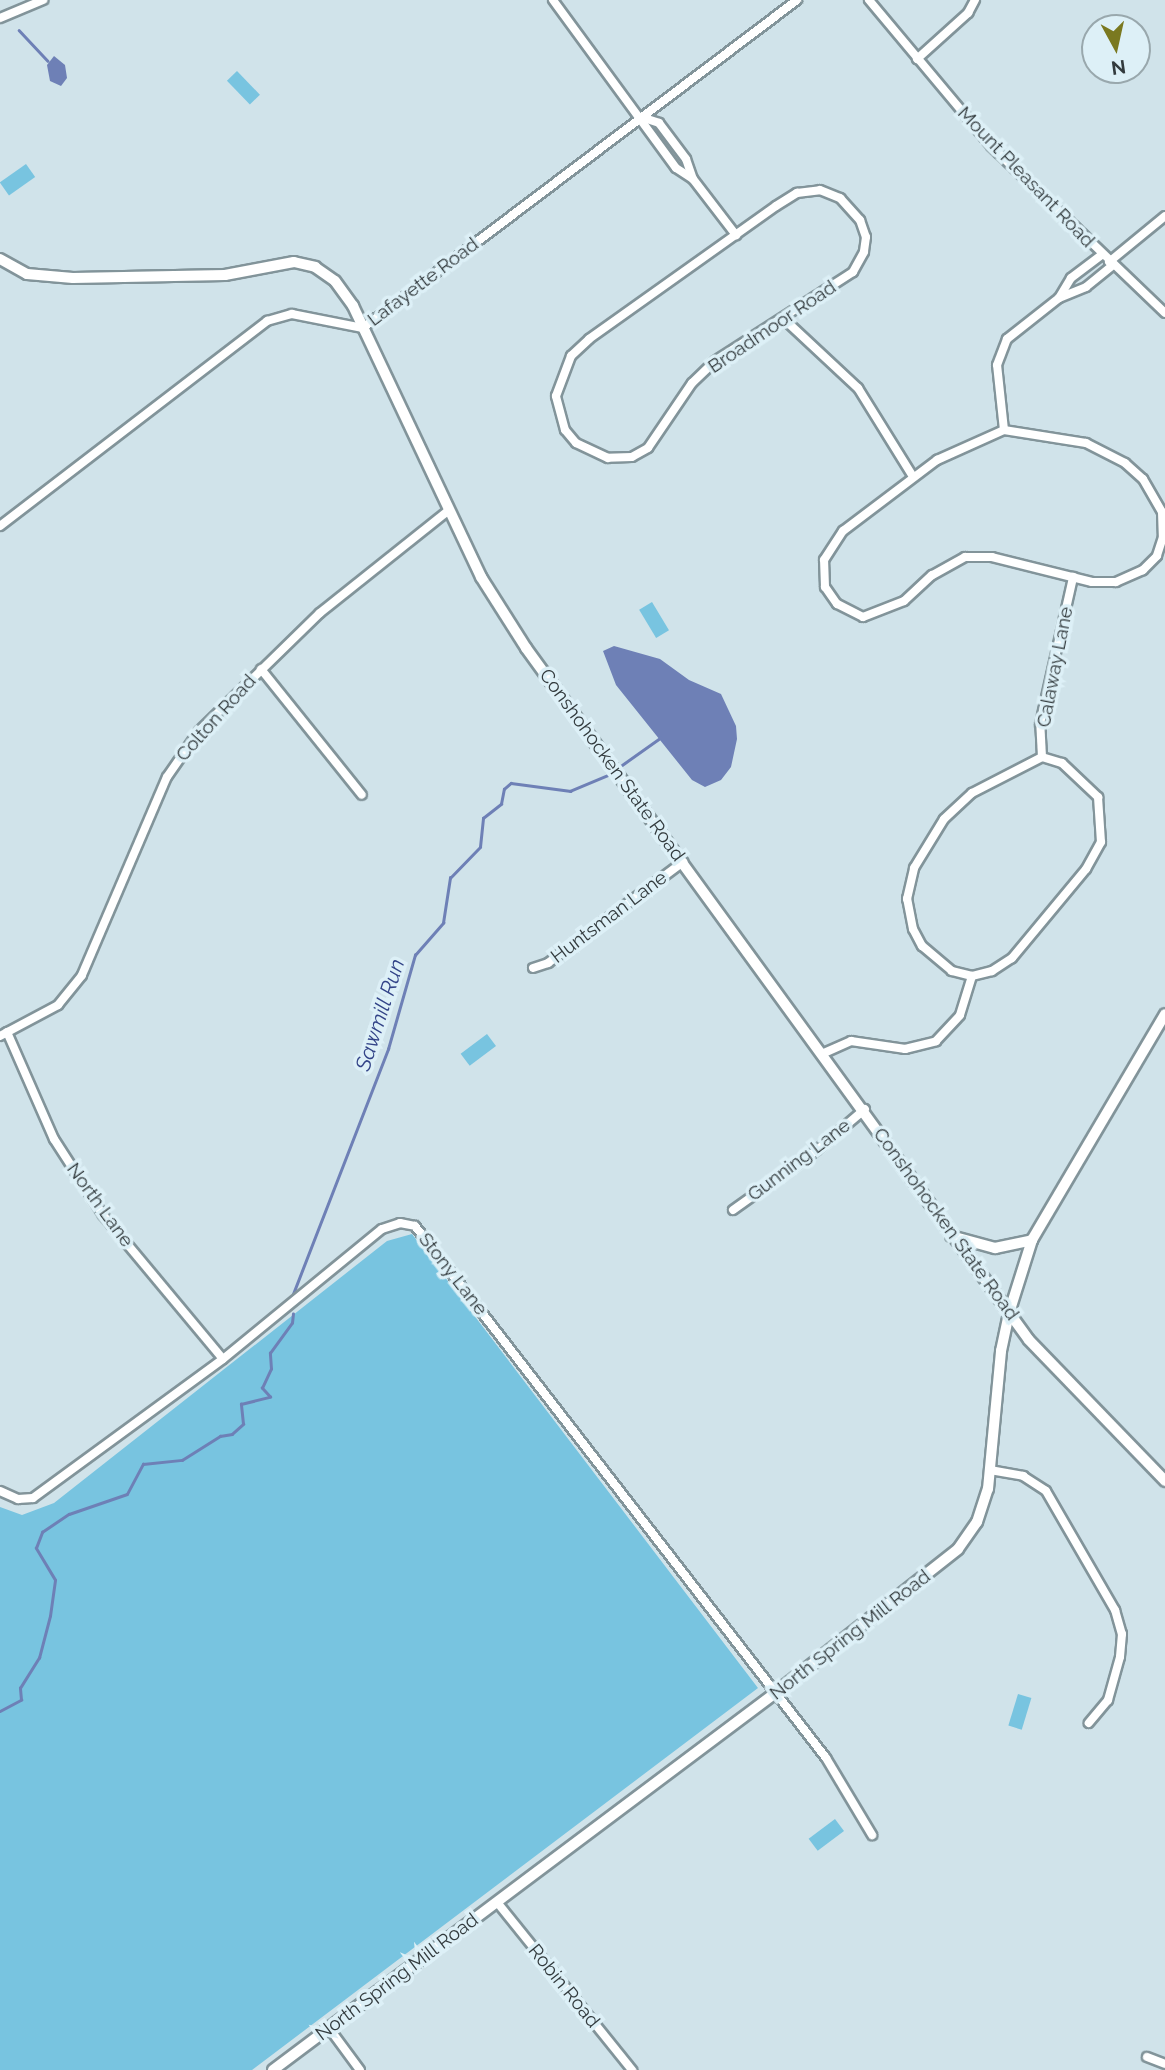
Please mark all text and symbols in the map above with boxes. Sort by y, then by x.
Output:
north arrow [1081,14,1151,84]
text: N [1110,56,1127,80]
street label: Mount Pleasant Road [953,102,1099,252]
street label: Lafayette Road [363,233,483,331]
street label: Broadmoor Road [704,276,840,378]
street label: Calaway Lane [1032,605,1078,729]
street label: Conshohocken State Road [535,664,689,866]
street label: Colton Road [171,670,261,766]
street label: Huntsman Lane [547,866,671,968]
water label: Sawmill Run [350,956,410,1074]
street label: Gunning Lane [743,1114,855,1206]
street label: Conshohocken State Road [869,1123,1023,1325]
street label: North Lane [62,1158,138,1252]
street label: Stony Lane [414,1228,492,1320]
street label: North Spring Mill Road [765,1565,935,1705]
street label: North Spring Mill Road [311,1908,483,2046]
street label: Robin Road [523,1940,605,2032]

